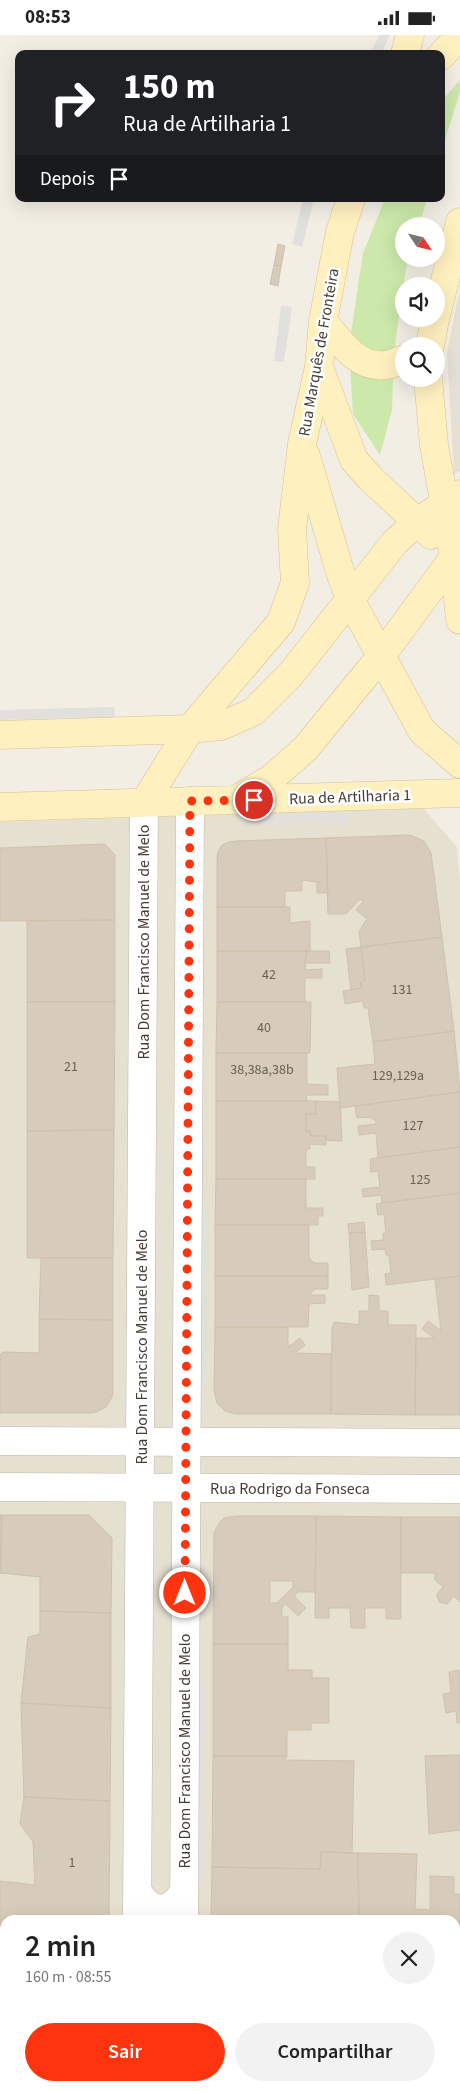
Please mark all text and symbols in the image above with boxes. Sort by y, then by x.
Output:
text: 08:53 [25,4,71,31]
text: 150 m [123,62,215,112]
icon: right [40,70,105,135]
text: Rua de Artilharia 1 [123,108,291,140]
icon: arrive [105,165,133,193]
text: Depois [40,166,95,193]
north arrow [395,217,445,267]
map controls [395,217,445,387]
street label: Rua Marquês de Fronteira [293,266,345,438]
button: sound [395,277,445,327]
button: search [395,337,445,387]
pin [233,779,275,821]
street label: Rua de Artilharia 1 [289,784,412,810]
icon: arrive [240,786,268,814]
street label: Rua Dom Francisco Manuel de Melo [133,824,155,1060]
house number: 42 [262,965,276,985]
house number: 131 [392,980,412,1000]
house number: 40 [257,1018,271,1038]
house number: 21 [64,1057,78,1077]
house number: 38,38a,38b [230,1060,294,1080]
house number: 129,129a [372,1066,424,1086]
house number: 127 [403,1116,423,1136]
house number: 125 [410,1170,430,1190]
street label: Rua Dom Francisco Manuel de Melo [131,1229,153,1465]
street label: Rua Rodrigo da Fonseca [210,1478,370,1500]
position arrow [158,1566,210,1618]
street label: Rua Dom Francisco Manuel de Melo [174,1633,196,1869]
house number: 1 [69,1853,76,1873]
text: 2 min [25,1925,96,1968]
button: close [383,1932,435,1984]
text: 160 m · 08:55 [25,1966,112,1988]
button: Sair [25,2023,225,2081]
button: Compartilhar [235,2023,435,2081]

